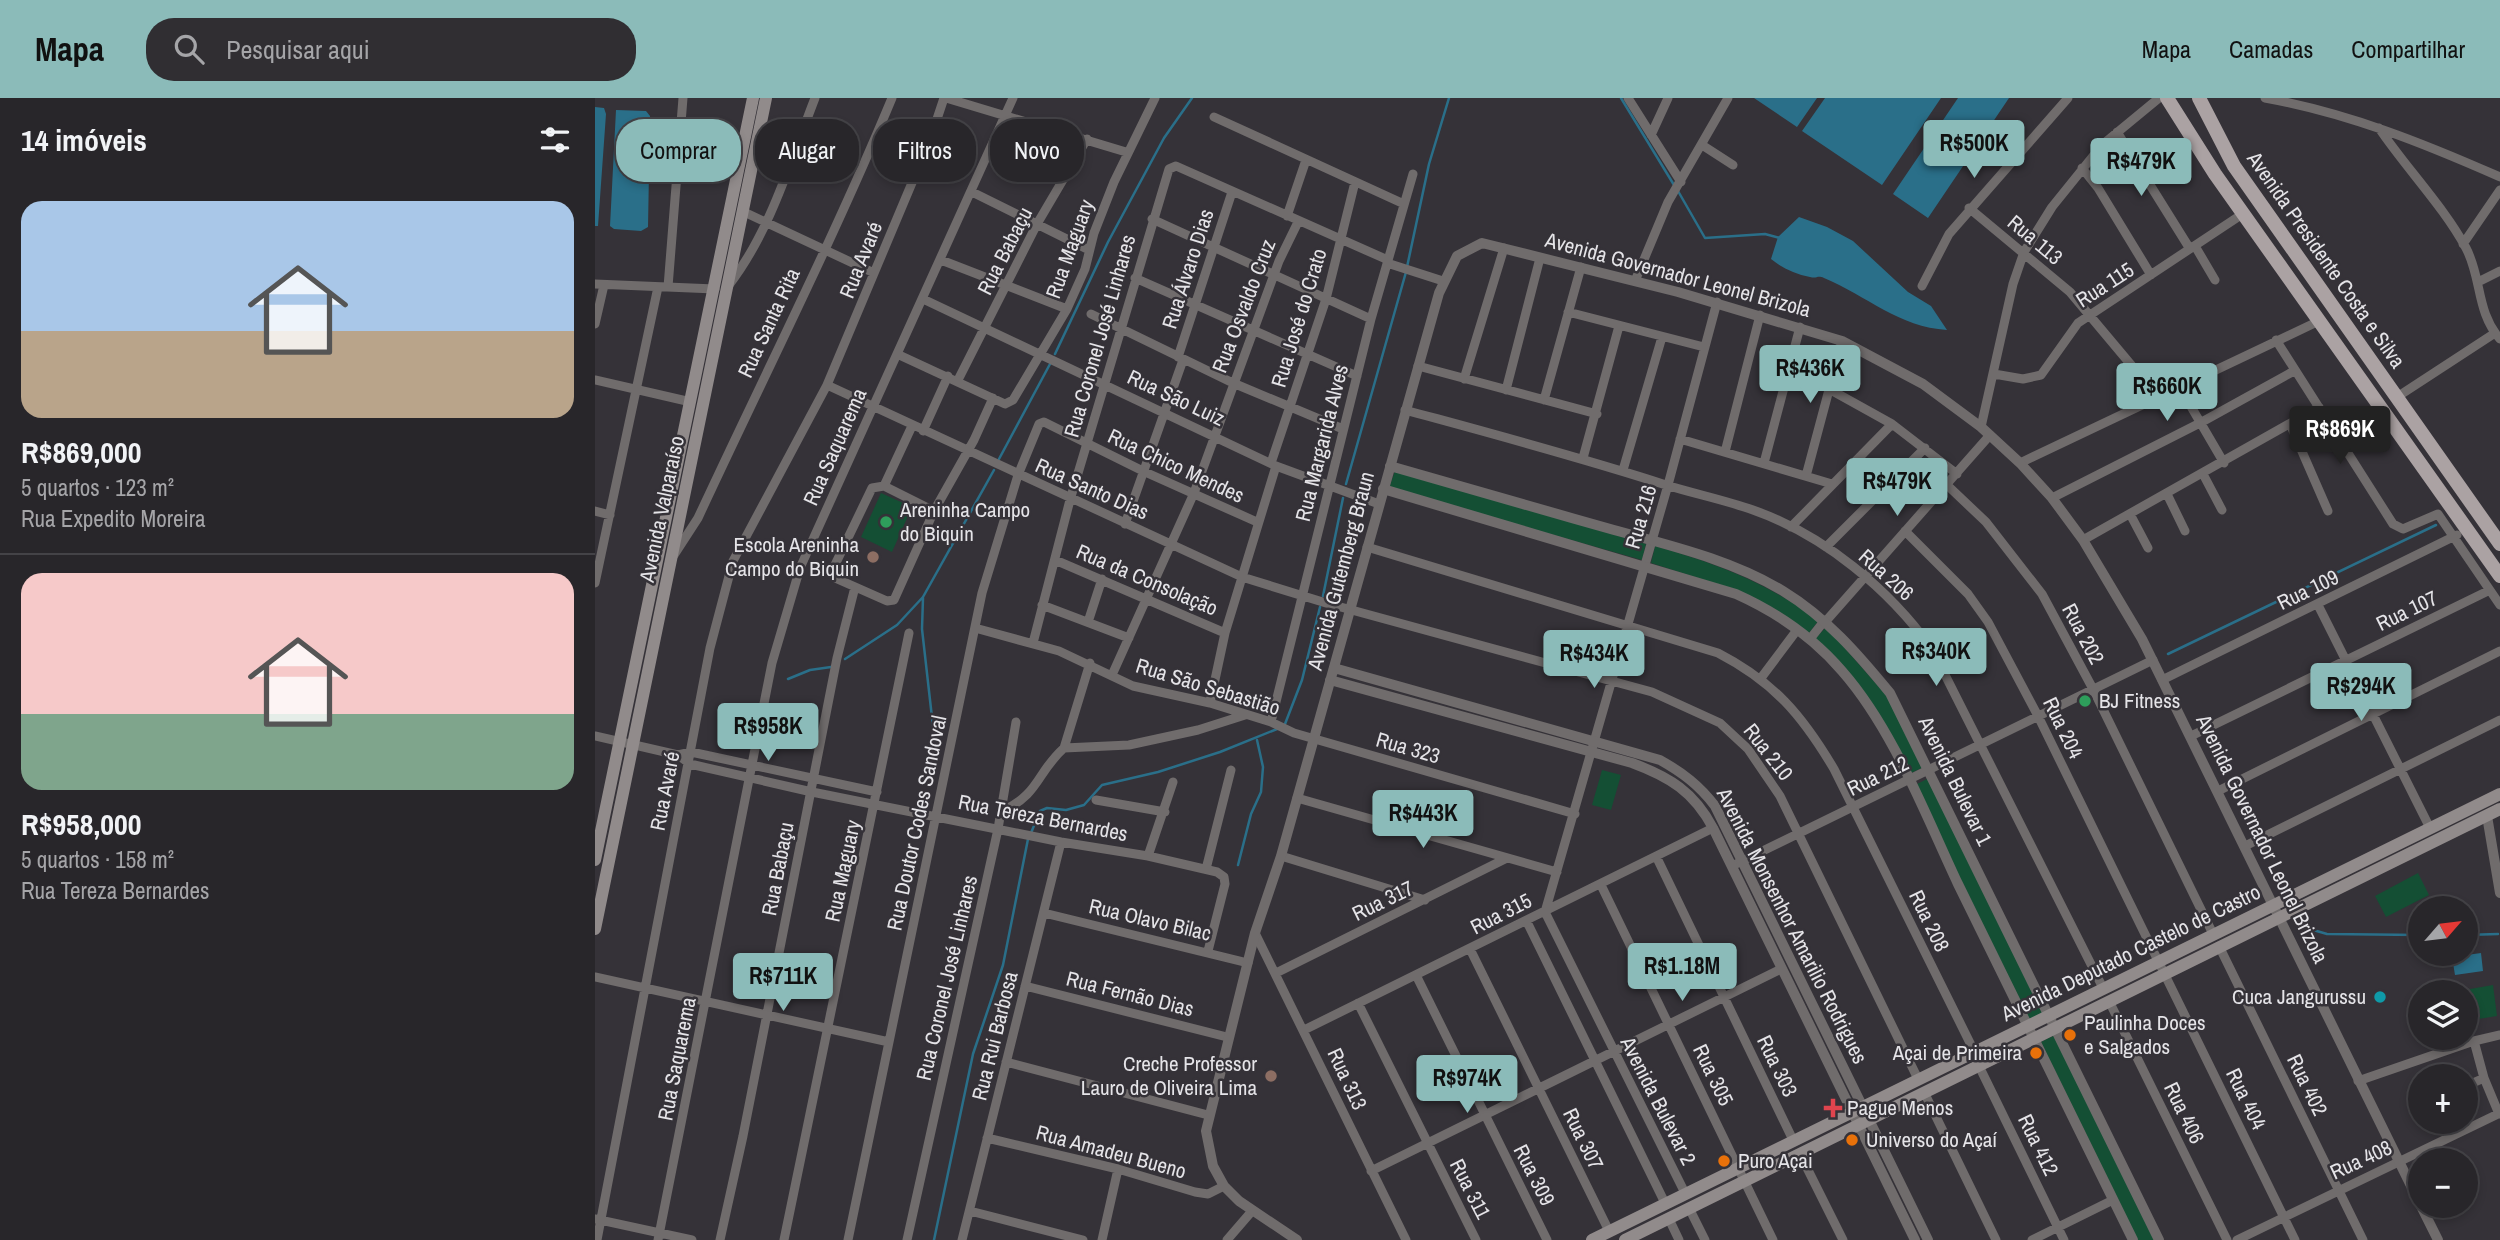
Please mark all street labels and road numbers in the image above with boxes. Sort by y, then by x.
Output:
street label: Avenida Presidente Costa e Silva [2240,145,2413,374]
street label: Rua Maguary [1038,195,1101,302]
street label: Rua Babaçu [970,202,1039,300]
street label: Rua Álvaro Dias [1155,205,1221,332]
street label: Rua 113 [2002,208,2069,271]
street label: Rua Avaré [832,217,889,302]
street label: Avenida Governador Leonel Brizola [1541,225,1814,324]
street label: Rua Coronel José Linhares [1057,231,1142,441]
street label: Rua Osvaldo Cruz [1205,235,1282,377]
street label: Rua José do Crato [1264,245,1333,391]
street label: Rua 115 [2070,255,2139,314]
street label: Rua Santa Rita [731,263,807,382]
street label: Rua Margarida Alves [1288,361,1355,524]
street label: Rua São Luiz [1123,362,1230,433]
street label: Rua Saquarema [796,383,873,510]
street label: Rua Chico Mendes [1103,421,1249,510]
street label: Avenida Valparaíso [632,433,691,586]
street label: Rua Santo Dias [1031,451,1154,527]
street label: Avenida Gutemberg Braun [1300,468,1381,674]
street label: Rua 216 [1618,482,1663,552]
street label: Rua da Consolação [1072,537,1222,622]
street label: Rua 206 [1852,542,1920,607]
street label: Rua 109 [2272,562,2343,617]
street label: Rua 107 [2371,583,2442,638]
street label: Rua 202 [2055,598,2112,669]
street label: Rua São Sebastião [1132,651,1284,722]
street label: Rua 204 [2036,692,2091,764]
street label: Avenida Governador Leonel Brizola [2189,709,2336,968]
street label: Avenida Bulevar 1 [1911,710,1999,851]
street label: Rua Doutor Codes Sandoval [880,713,953,933]
street label: Rua 210 [1737,717,1800,786]
street label: Rua 323 [1373,725,1443,770]
street label: Rua 212 [1842,748,1913,803]
street label: Rua Avaré [643,749,686,833]
street label: Avenida Monsenhor Amarilio Rodrigues [1710,782,1875,1069]
street label: Rua Tereza Bernardes [956,787,1130,848]
street label: Rua Maguary [818,817,868,924]
street label: Rua Babaçu [754,820,801,918]
street label: Rua Coronel José Linhares [909,872,984,1083]
street label: Rua 317 [1347,873,1418,928]
street label: Avenida Deputado Castelo de Castro [1995,877,2265,1028]
street label: Rua 208 [1902,885,1957,956]
street label: Rua 315 [1465,886,1536,941]
street label: Rua Olavo Bilac [1086,891,1214,948]
street label: Rua Fernão Dias [1063,964,1197,1023]
street label: Rua Rui Barbosa [964,968,1025,1103]
street label: Rua Saquarema [650,994,703,1123]
street label: Rua 303 [1750,1030,1805,1101]
street label: Avenida Bulevar 2 [1613,1031,1703,1170]
street label: Rua 305 [1686,1039,1741,1110]
street label: Rua 313 [1321,1043,1374,1114]
street label: Rua 402 [2280,1049,2335,1120]
street label: Rua 404 [2219,1063,2274,1135]
street label: Rua 406 [2157,1077,2212,1148]
street label: Rua 307 [1556,1103,1611,1174]
street label: Rua 412 [2011,1109,2066,1180]
street label: Rua Amadeu Bueno [1033,1118,1189,1185]
street label: Rua 408 [2325,1133,2396,1186]
street label: Rua 309 [1507,1139,1562,1210]
street label: Rua 311 [1443,1154,1498,1224]

